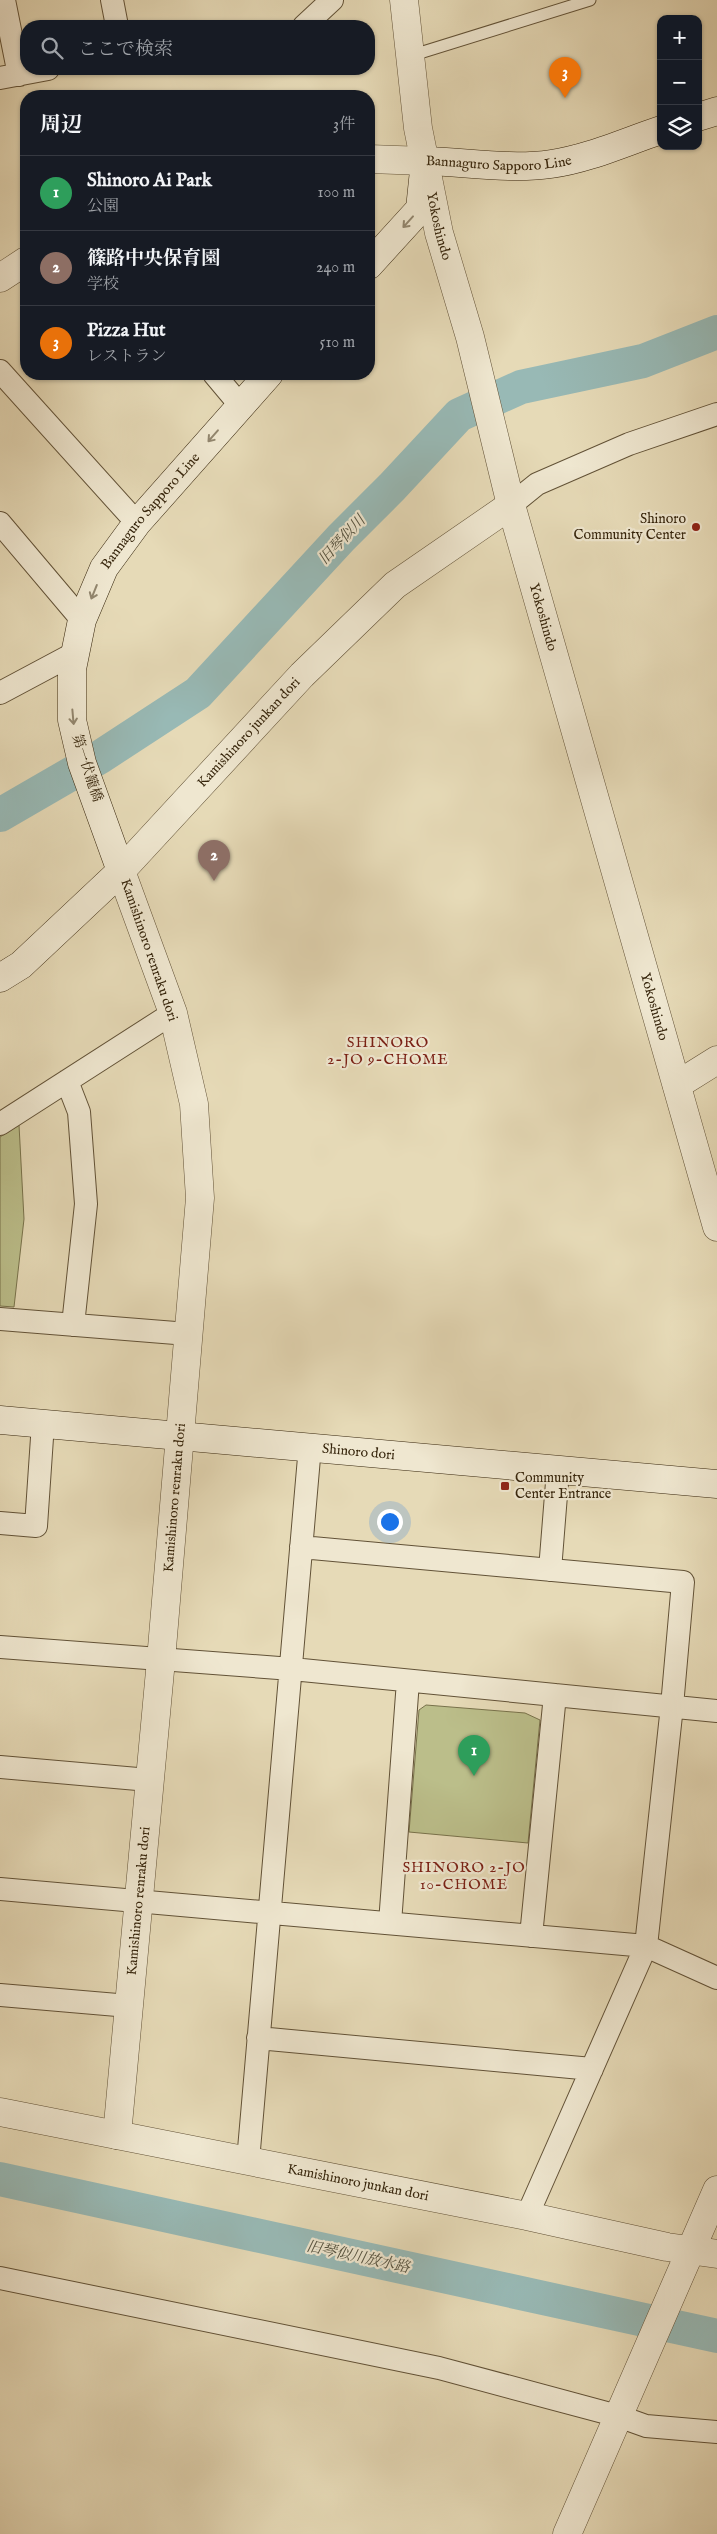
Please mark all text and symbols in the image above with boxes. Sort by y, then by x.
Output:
map controls [657,15,702,150]
button: + [657,15,702,60]
search box [20,20,375,75]
icon: search [38,34,66,62]
text: ここで検索 [78,38,173,62]
pin: 3 [549,57,581,98]
button: − [657,60,702,105]
button: layers [657,105,702,150]
text: 周辺 [40,112,82,139]
text: 3件 [333,115,355,135]
street label: Bannaguro Sapporo Line [425,151,574,175]
text: Shinoro Ai Park [87,169,212,193]
text: 1 [53,183,59,203]
text: 100 m [318,183,355,203]
street label: Yokoshindo [422,190,456,263]
text: 公園 [87,197,119,217]
one-way arrow [402,216,414,229]
text: 篠路中央保育園 [87,247,220,271]
text: 2 [52,258,60,278]
text: 240 m [316,258,355,278]
text: 学校 [87,275,119,295]
text: Pizza Hut [87,319,165,343]
text: 3 [53,333,59,353]
text: 510 m [320,333,355,353]
text: レストラン [87,347,167,367]
one-way arrow [207,429,218,442]
street label: Bannaguro Sapporo Line [97,449,204,573]
water label: 旧琴似川 [315,510,371,568]
place label: Shinoro Community Center [574,510,686,544]
marker: Shinoro Community Center [690,521,702,533]
street label: Yokoshindo [525,581,561,654]
one-way arrow [89,584,98,600]
street label: Kamishinoro junkan dori [194,673,304,791]
one-way arrow [68,709,78,725]
street label: 第一伏籠橋 [68,732,106,804]
pin: 2 [198,840,230,881]
street label: Kamishinoro renraku dori [116,876,182,1024]
street label: Yokoshindo [636,971,672,1043]
district label: SHINORO 2-JO 9-CHOME [327,1033,449,1069]
street label: Kamishinoro renraku dori [159,1422,190,1573]
street label: Shinoro dori [321,1440,396,1464]
place label: Community Center Entrance [515,1469,612,1503]
marker: Community Center Entrance [499,1480,511,1492]
your location [377,1509,403,1535]
pin: 1 [458,1735,490,1776]
street label: Kamishinoro renraku dori [123,1825,155,1976]
district label: SHINORO 2-JO 10-CHOME [402,1858,526,1894]
street label: Kamishinoro junkan dori [286,2160,431,2205]
water label: 旧琴似川放水路 [305,2237,412,2277]

